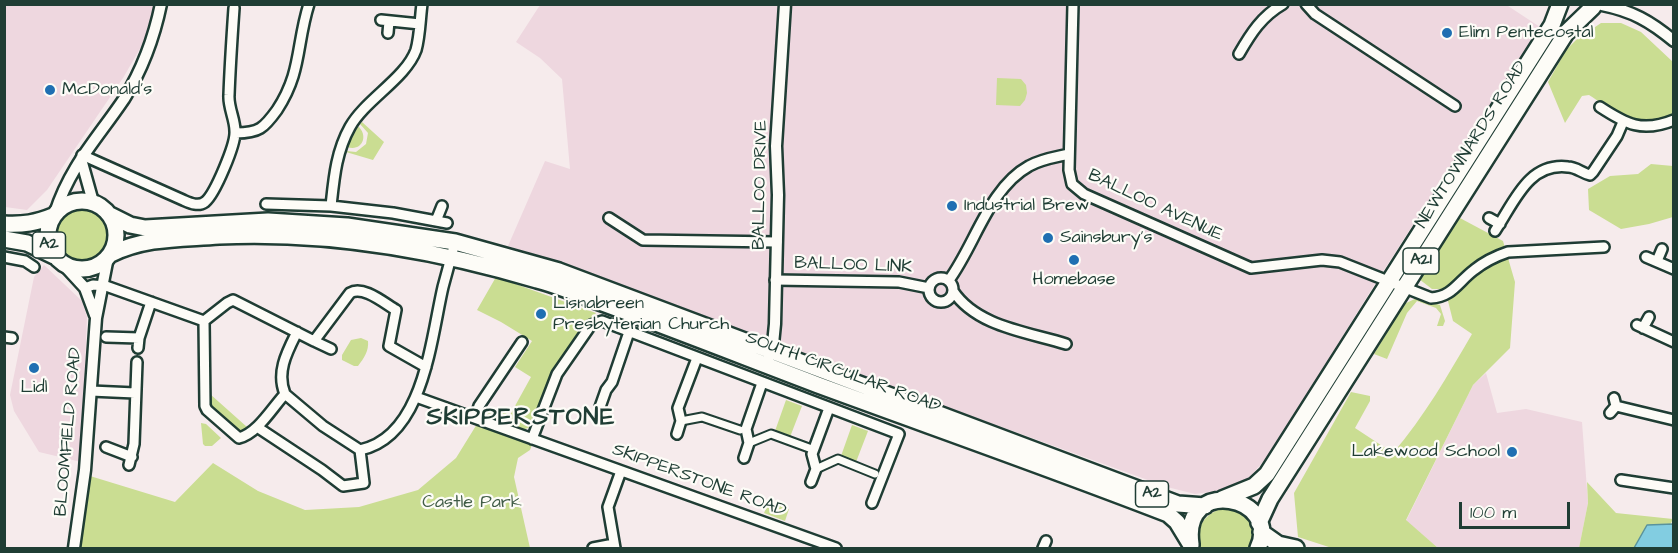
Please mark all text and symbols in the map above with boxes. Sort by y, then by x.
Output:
place label: Elim Pentecostal [1459,22,1593,44]
marker: Elim Pentecostal [1440,26,1454,40]
street label: NEWTOWNARDS ROAD [1412,57,1532,233]
place label: McDonald's [62,79,152,101]
marker: McDonald's [43,83,57,97]
street label: BALLOO DRIVE [749,120,773,250]
street label: BALLOO AVENUE [1084,165,1226,247]
place label: Industrial Brew [964,195,1089,217]
marker: Industrial Brew [945,199,959,213]
place label: Sainsbury's [1060,227,1152,249]
marker: Sainsbury's [1041,231,1055,245]
road number: A2 [32,232,66,258]
road number: A21 [1403,248,1439,274]
street label: BALLOO LINK [794,253,912,279]
marker: Homebase [1067,253,1081,267]
place label: Homebase [1033,269,1115,291]
place label: Lisnabreen Presbyterian Church [553,293,729,336]
marker: Lisnabreen Presbyterian Church [534,307,548,321]
street label: SOUTH CIRCULAR ROAD [742,328,944,418]
street label: BLOOMFIELD ROAD [51,347,87,517]
marker: Lidl [27,361,41,375]
place label: Lidl [20,377,48,399]
district label: SKIPPERSTONE [426,405,616,433]
street label: SKIPPERSTONE ROAD [609,439,789,523]
place label: Lakewood School [1351,441,1500,463]
marker: Lakewood School [1505,445,1519,459]
road number: A2 [1136,481,1168,507]
scale bar [1462,490,1573,528]
park label: Castle Park [422,492,522,514]
text: 100 m [1470,500,1516,525]

